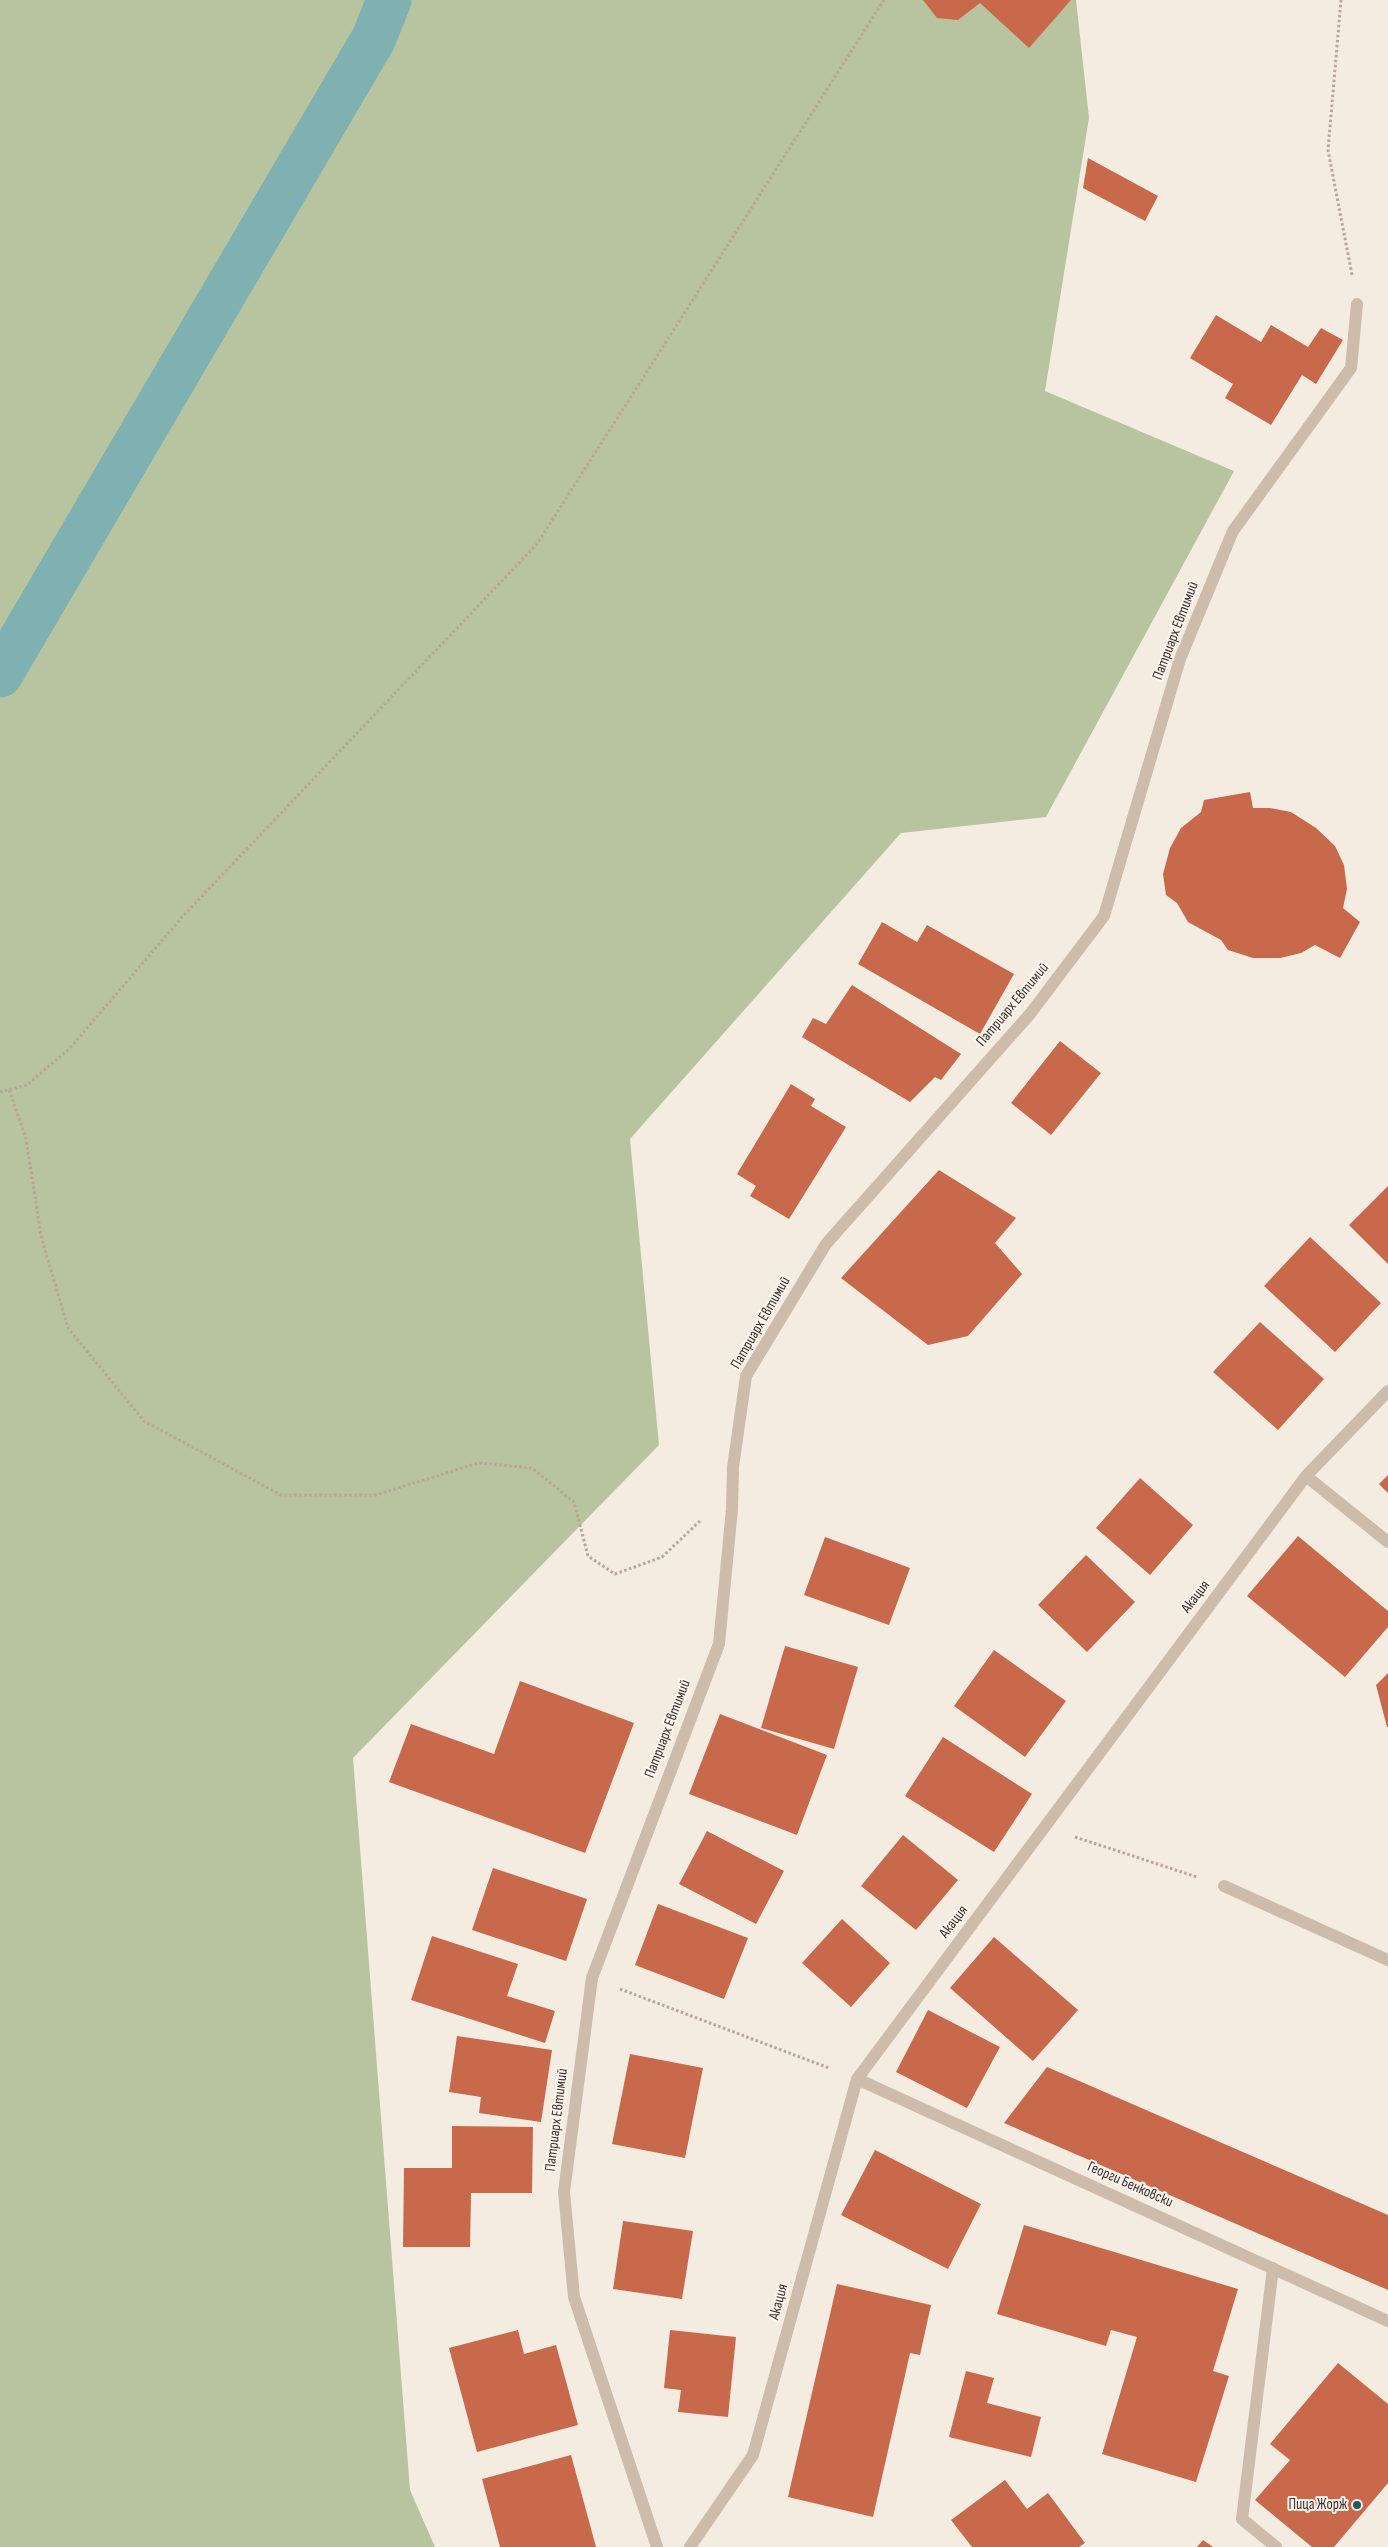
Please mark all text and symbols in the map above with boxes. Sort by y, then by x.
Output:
street label: Патриарх Евтимий [1149,579,1203,683]
street label: Патриарх Евтимий [973,960,1053,1050]
street label: Патриарх Евтимий [727,1274,795,1372]
street label: Акация [1178,1577,1214,1617]
street label: Патриарх Евтимий [641,1677,695,1781]
street label: Акация [936,1902,972,1942]
street label: Патриарх Евтимий [542,2068,572,2172]
street label: Георги Бенковски [1084,2158,1176,2212]
street label: Акация [766,2282,792,2322]
place label: Пица Жорж [1288,2496,1347,2514]
marker: Пица Жорж [1351,2499,1363,2511]

